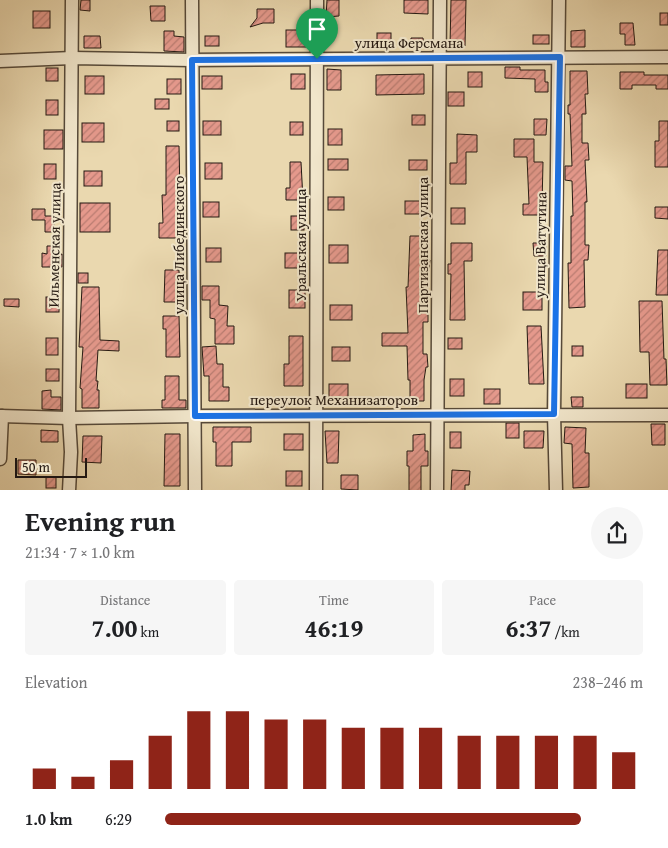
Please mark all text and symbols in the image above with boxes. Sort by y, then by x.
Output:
pin [296,8,338,59]
icon: arrive [303,15,331,43]
street label: улица Ферсмана [353,32,464,53]
street label: улица Либединского [168,175,189,315]
street label: Партизанская улица [412,176,433,313]
street label: Ильменская улица [42,182,66,308]
street label: Уральская улица [290,188,311,301]
street label: улица Ватутина [529,191,551,299]
street label: переулок Механизаторов [250,389,418,410]
scale bar [15,456,88,479]
text: 50 m [22,457,50,477]
text: Evening run [25,500,176,541]
button: share [591,507,643,559]
text: 21:34 · 7 × 1.0 km [25,540,135,564]
text: Distance [100,590,150,610]
text: Time [319,590,349,610]
text: Pace [529,590,556,610]
text: 7.00 [92,610,137,646]
text: 46:19 [305,610,363,646]
text: 6:37 [506,610,552,646]
text: km [137,622,159,642]
text: /km [552,622,580,642]
text: Elevation [25,670,88,694]
text: 238–246 m [573,670,643,694]
text: 1.0 km [25,807,72,831]
text: 6:29 [105,807,132,831]

